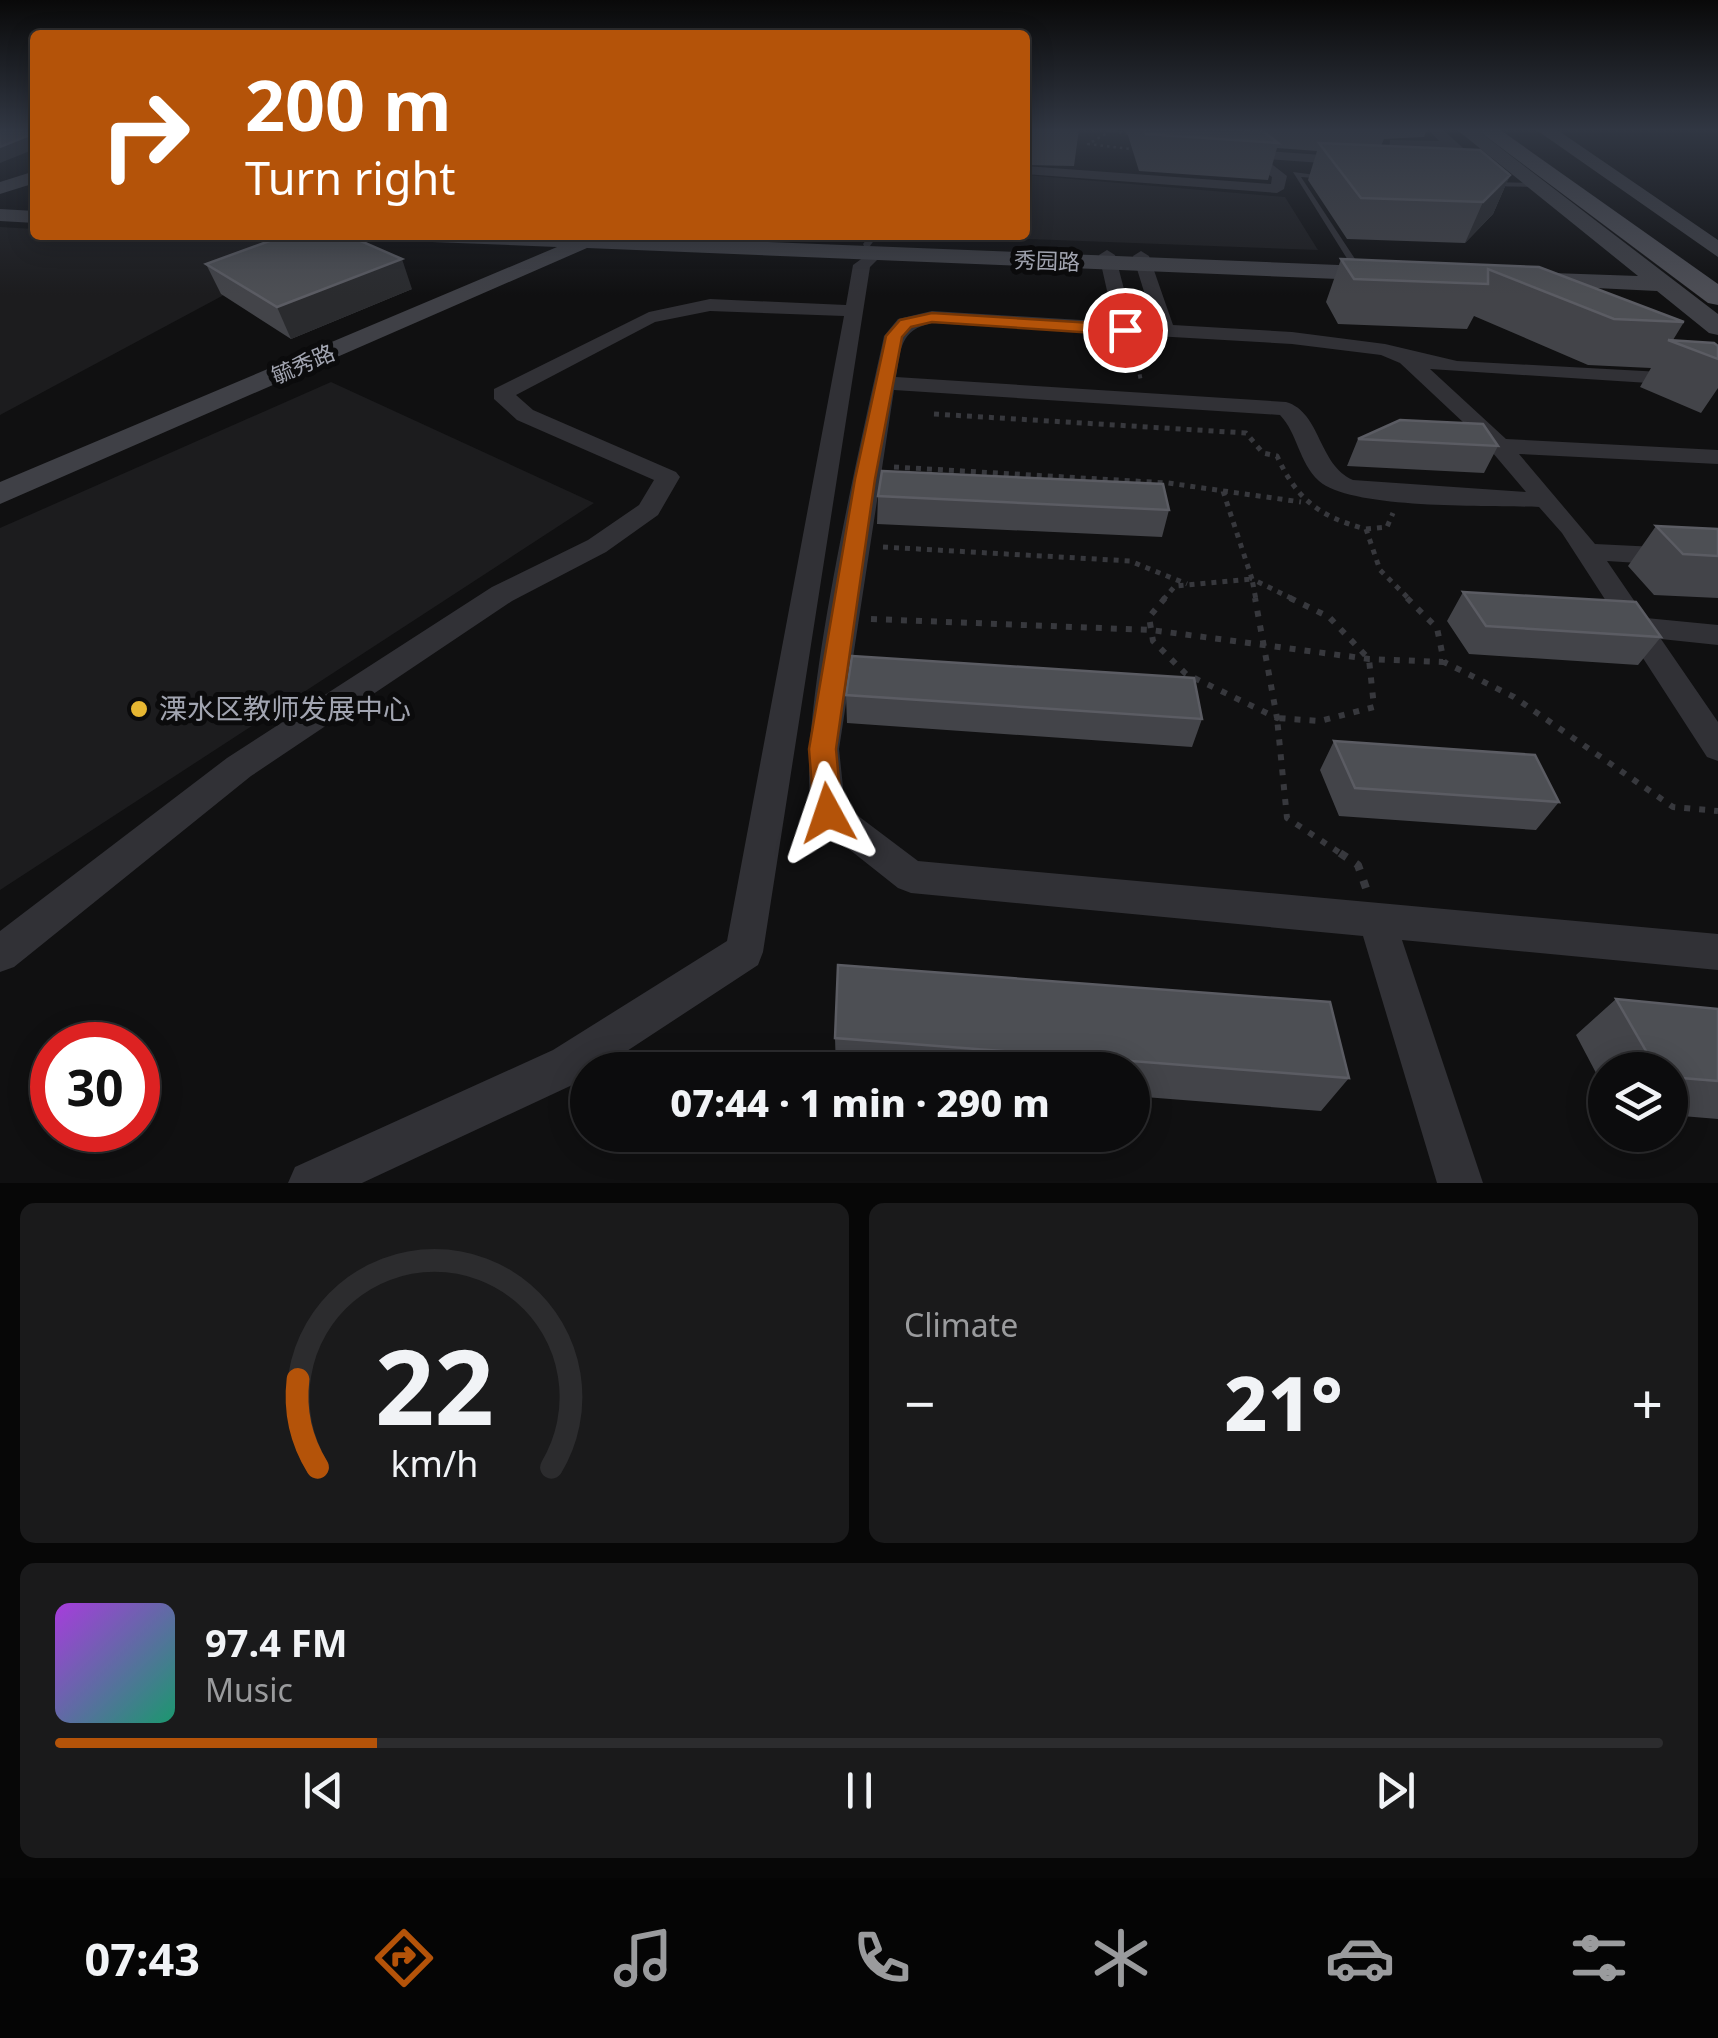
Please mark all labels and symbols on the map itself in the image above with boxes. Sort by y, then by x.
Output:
street label: 秀园路 [1014,244,1081,276]
pin [1083,288,1168,373]
street label: 毓秀路 [266,336,339,390]
place label: 溧水区教师发展中心 [159,689,411,727]
marker: 溧水区教师发展中心 [128,698,150,720]
position arrow [776,761,880,865]
speed limit sign: 30 [30,1022,160,1152]

